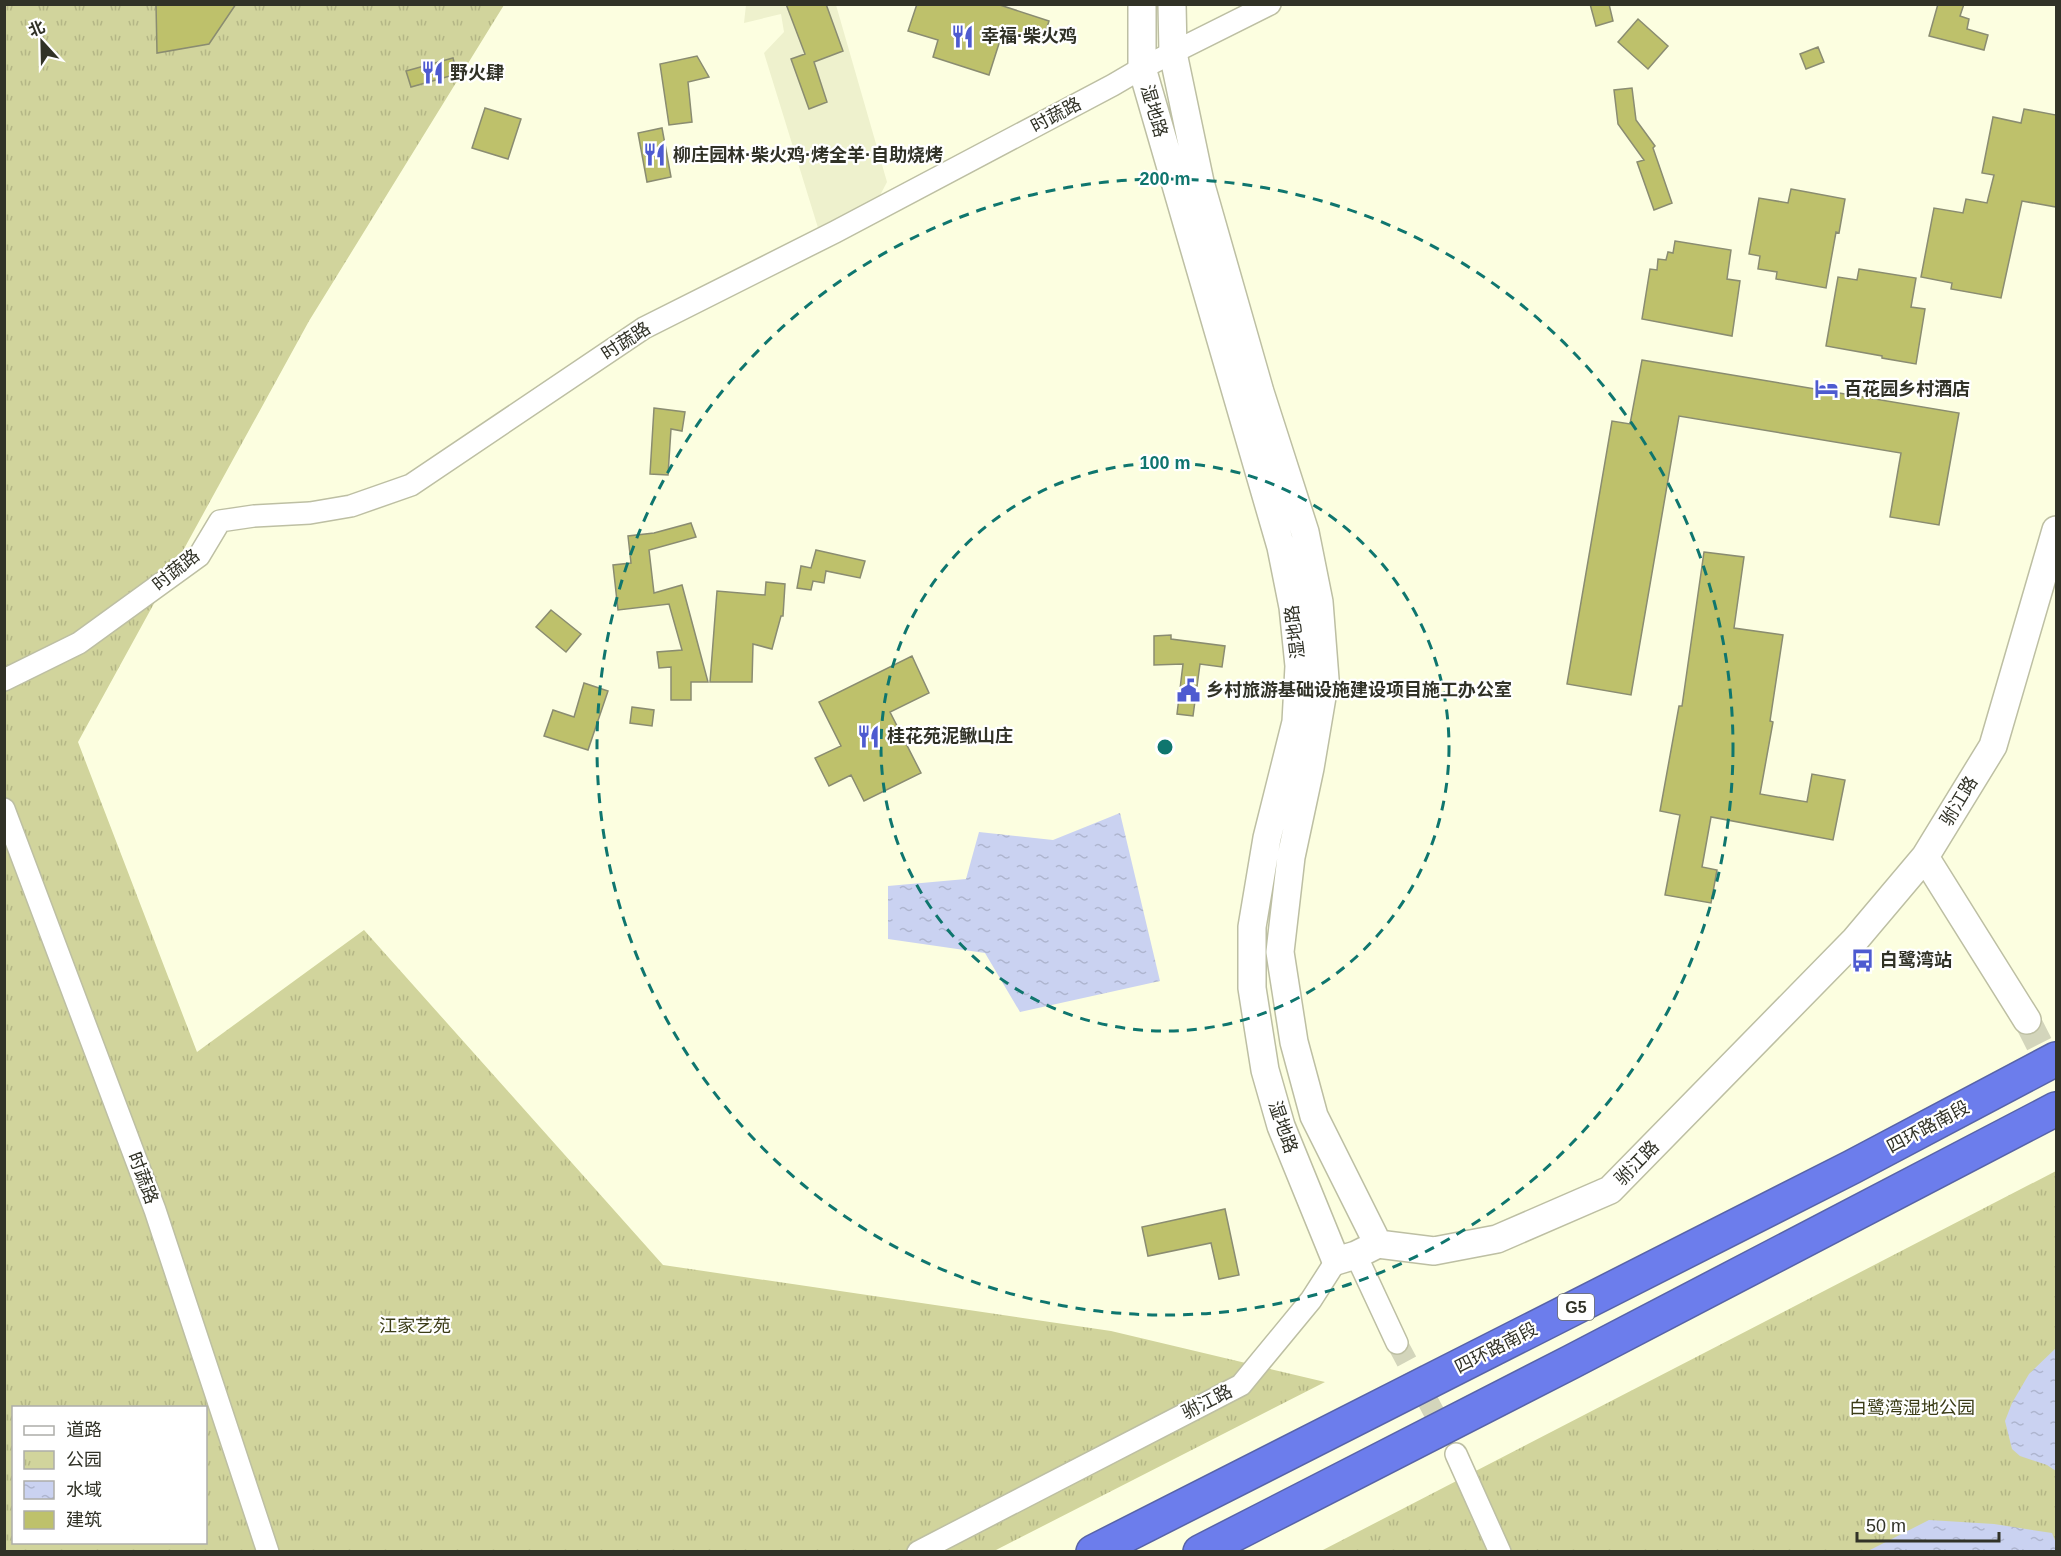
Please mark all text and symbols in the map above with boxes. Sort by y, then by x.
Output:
north arrow [12,12,72,72]
text: 北 [26,18,47,39]
restaurant icon: 幸福·柴火鸡 [950,23,976,49]
place label: 幸福·柴火鸡 [981,26,1077,46]
restaurant icon: 野火肆 [419,60,445,86]
place label: 野火肆 [450,63,504,83]
street label: 湿地路 [1137,82,1171,140]
street label: 时蔬路 [1027,93,1085,137]
restaurant icon: 柳庄园林·柴火鸡·烤全羊·自助烧烤 [642,142,668,168]
place label: 柳庄园林·柴火鸡·烤全羊·自助烧烤 [673,145,943,165]
text: 200 m [1139,169,1191,189]
street label: 时蔬路 [598,318,654,364]
hotel icon: 百花园乡村酒店 [1813,376,1839,402]
place label: 百花园乡村酒店 [1844,379,1970,399]
text: 100 m [1139,453,1191,473]
street label: 时蔬路 [149,545,203,595]
street label: 湿地路 [1282,604,1308,660]
public building icon: 乡村旅游基础设施建设项目施工办公室 [1175,677,1201,703]
place label: 乡村旅游基础设施建设项目施工办公室 [1206,680,1512,700]
restaurant icon: 桂花苑泥鳅山庄 [856,723,882,749]
place label: 桂花苑泥鳅山庄 [887,726,1013,746]
centre of rings [1155,737,1175,757]
street label: 驸江路 [1937,773,1981,829]
bus stop icon: 白鹭湾站 [1849,947,1875,973]
place label: 白鹭湾站 [1880,950,1952,970]
street label: 四环路南段 [1884,1097,1972,1157]
street label: 湿地路 [1265,1098,1301,1156]
street label: 驸江路 [1611,1137,1663,1189]
street label: 时蔬路 [124,1149,162,1207]
road number: G5 [1558,1294,1594,1320]
park label: 江家艺苑 [379,1316,451,1336]
street label: 四环路南段 [1451,1319,1541,1377]
street label: 驸江路 [1178,1381,1236,1423]
park label: 白鹭湾湿地公园 [1849,1398,1975,1418]
legend [12,1406,207,1544]
text: 道路 [66,1420,102,1440]
text: 公园 [66,1450,102,1470]
text: 水域 [66,1480,102,1500]
scale bar [1857,1505,2000,1543]
text: 建筑 [66,1510,102,1530]
text: 50 m [1866,1516,1906,1536]

